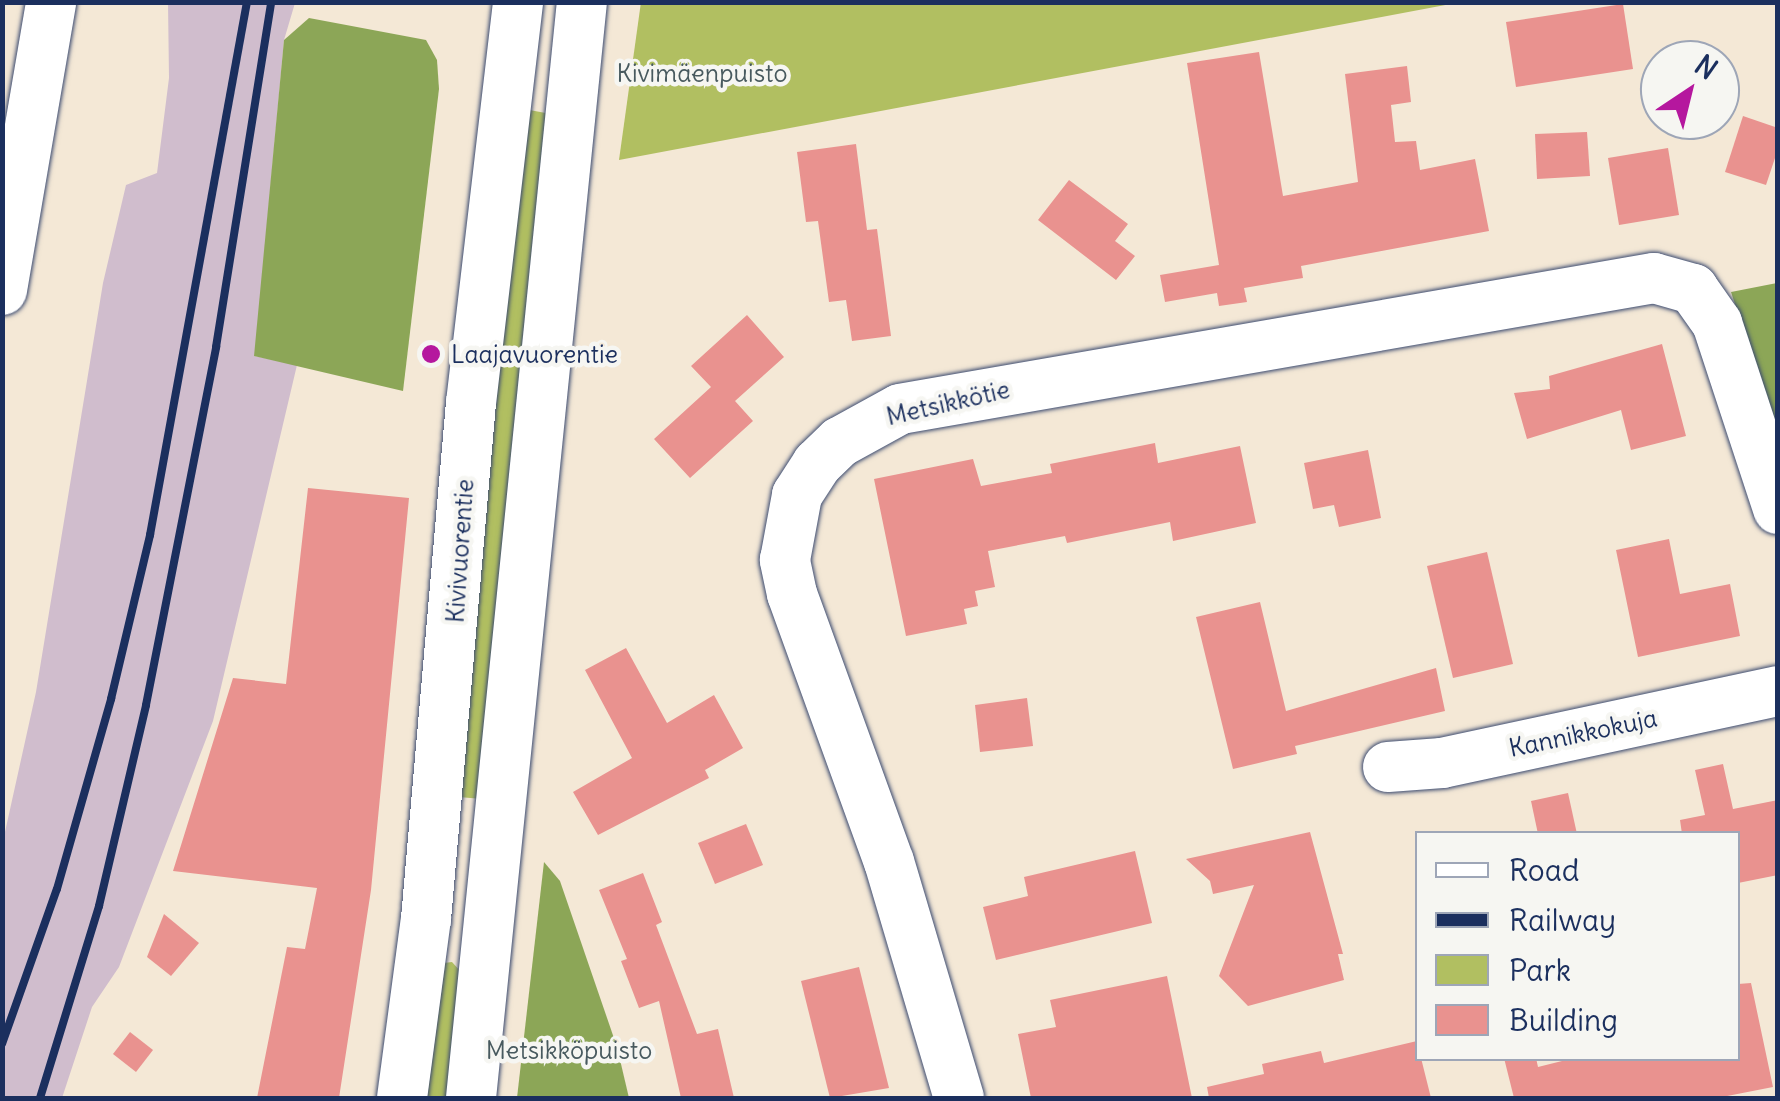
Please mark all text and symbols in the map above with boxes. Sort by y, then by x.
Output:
north arrow [1640,40,1740,140]
text: N [1688,47,1724,87]
park label: Kivimäenpuisto [616,58,788,88]
place label: Laajavuorentie [451,339,618,369]
marker: Laajavuorentie [420,343,442,365]
street label: Metsikkötie [883,374,1013,432]
street label: Kivivuorentie [440,478,480,624]
street label: Kannikkokuja [1506,703,1660,763]
legend [1415,831,1740,1061]
text: Road [1509,851,1579,889]
text: Railway [1509,901,1616,939]
text: Park [1509,951,1571,989]
text: Building [1509,1001,1618,1039]
park label: Metsikköpuisto [486,1035,652,1065]

